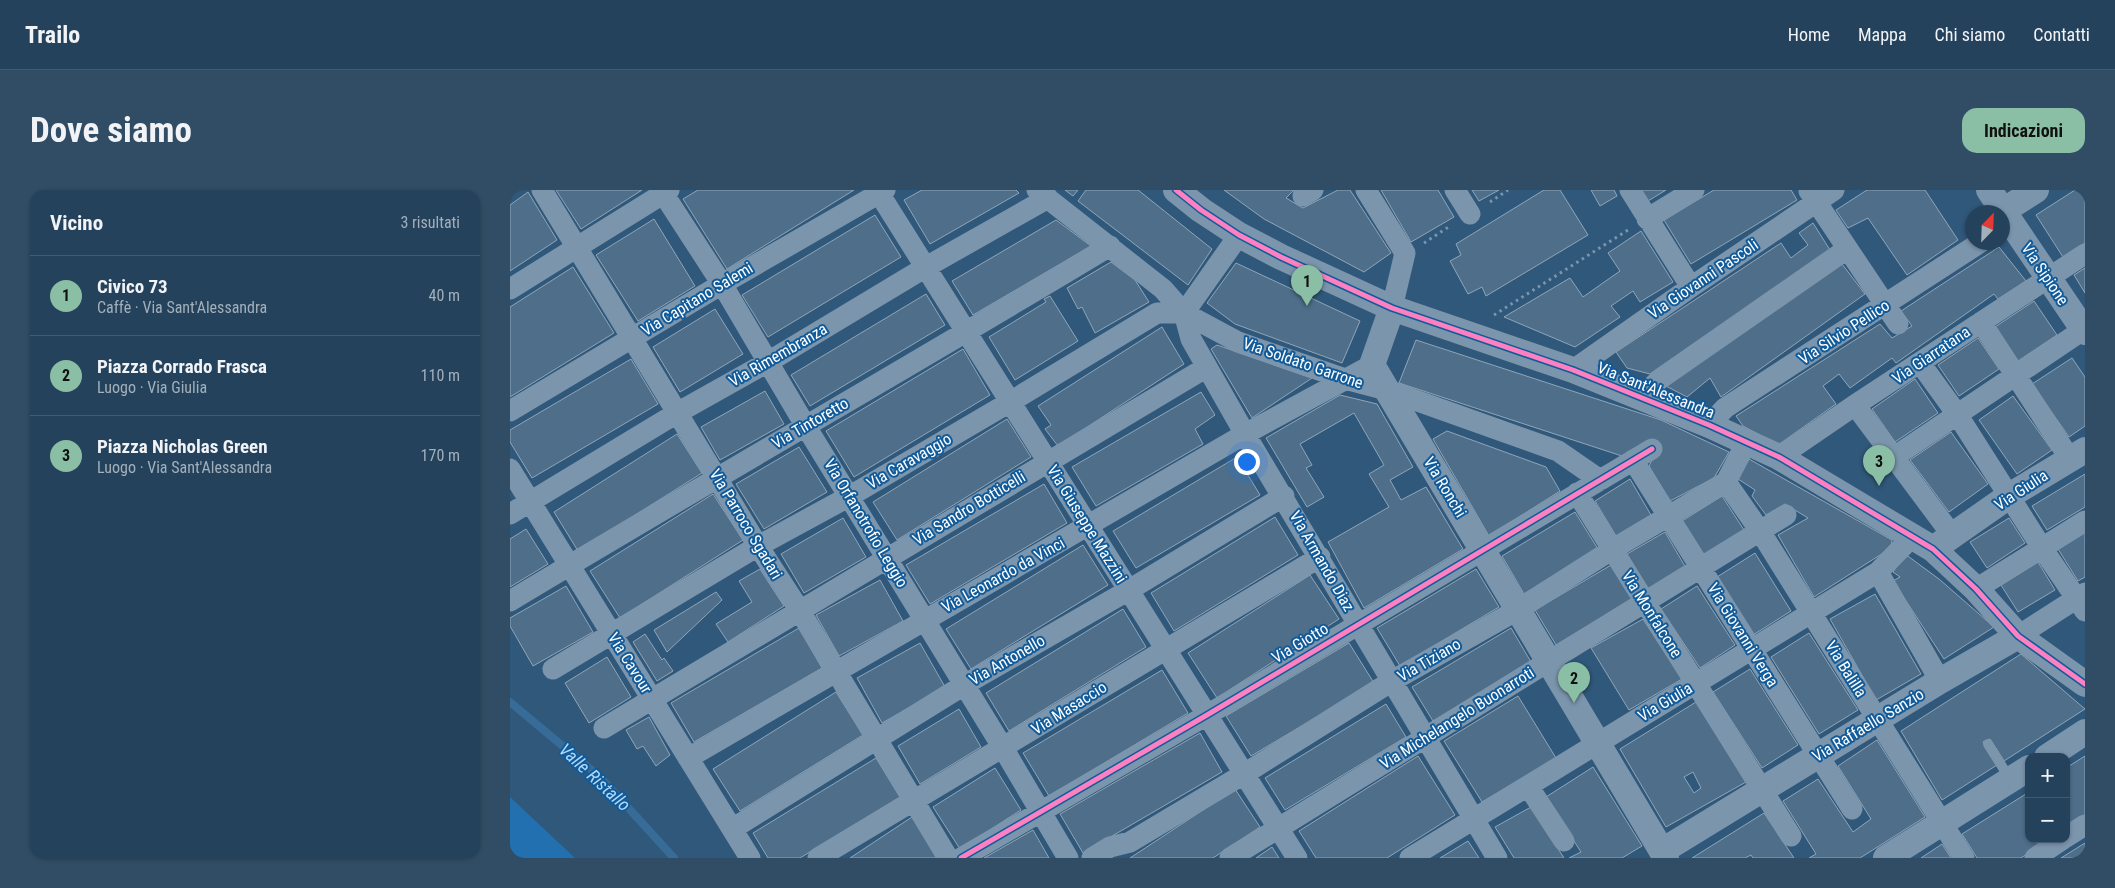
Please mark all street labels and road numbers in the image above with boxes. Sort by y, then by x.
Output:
street label: Via Giovanni Pascoli [1644,235,1762,323]
street label: Via Sipione [2017,239,2073,309]
street label: Via Capitano Salemi [638,258,756,340]
street label: Via Silvio Pellico [1795,296,1893,368]
street label: Via Rimembranza [725,319,831,391]
street label: Via Giarratana [1889,322,1973,388]
street label: Via Soldato Garrone [1240,334,1366,392]
street label: Via Sant'Alessandra [1595,358,1717,422]
street label: Via Tintoretto [768,393,852,453]
street label: Via Caravaggio [863,429,955,493]
street label: Via Ronchi [1420,453,1470,521]
street label: Via Orfanotrofio Leggio [820,455,912,591]
street label: Via Giuseppe Mazzini [1043,462,1131,586]
street label: Via Parroco Sgadari [706,465,786,583]
street label: Via Giulia [1991,466,2051,514]
street label: Via Sandro Botticelli [909,467,1029,549]
street label: Via Armando Diaz [1286,507,1358,615]
street label: Via Leonardo da Vinci [938,533,1068,617]
street label: Via Monfalcone [1618,567,1686,661]
street label: Via Giovanni Verga [1704,580,1782,690]
street label: Via Giotto [1268,619,1332,667]
street label: Via Cavour [604,629,656,697]
street label: Via Antonello [966,631,1048,689]
street label: Via Tiziano [1394,634,1464,686]
street label: Via Balilla [1821,637,1871,701]
street label: Via Michelangelo Buonarroti [1376,663,1538,773]
street label: Via Masaccio [1028,677,1110,739]
street label: Via Giulia [1634,678,1696,726]
street label: Via Raffaello Sanzio [1809,684,1927,766]

